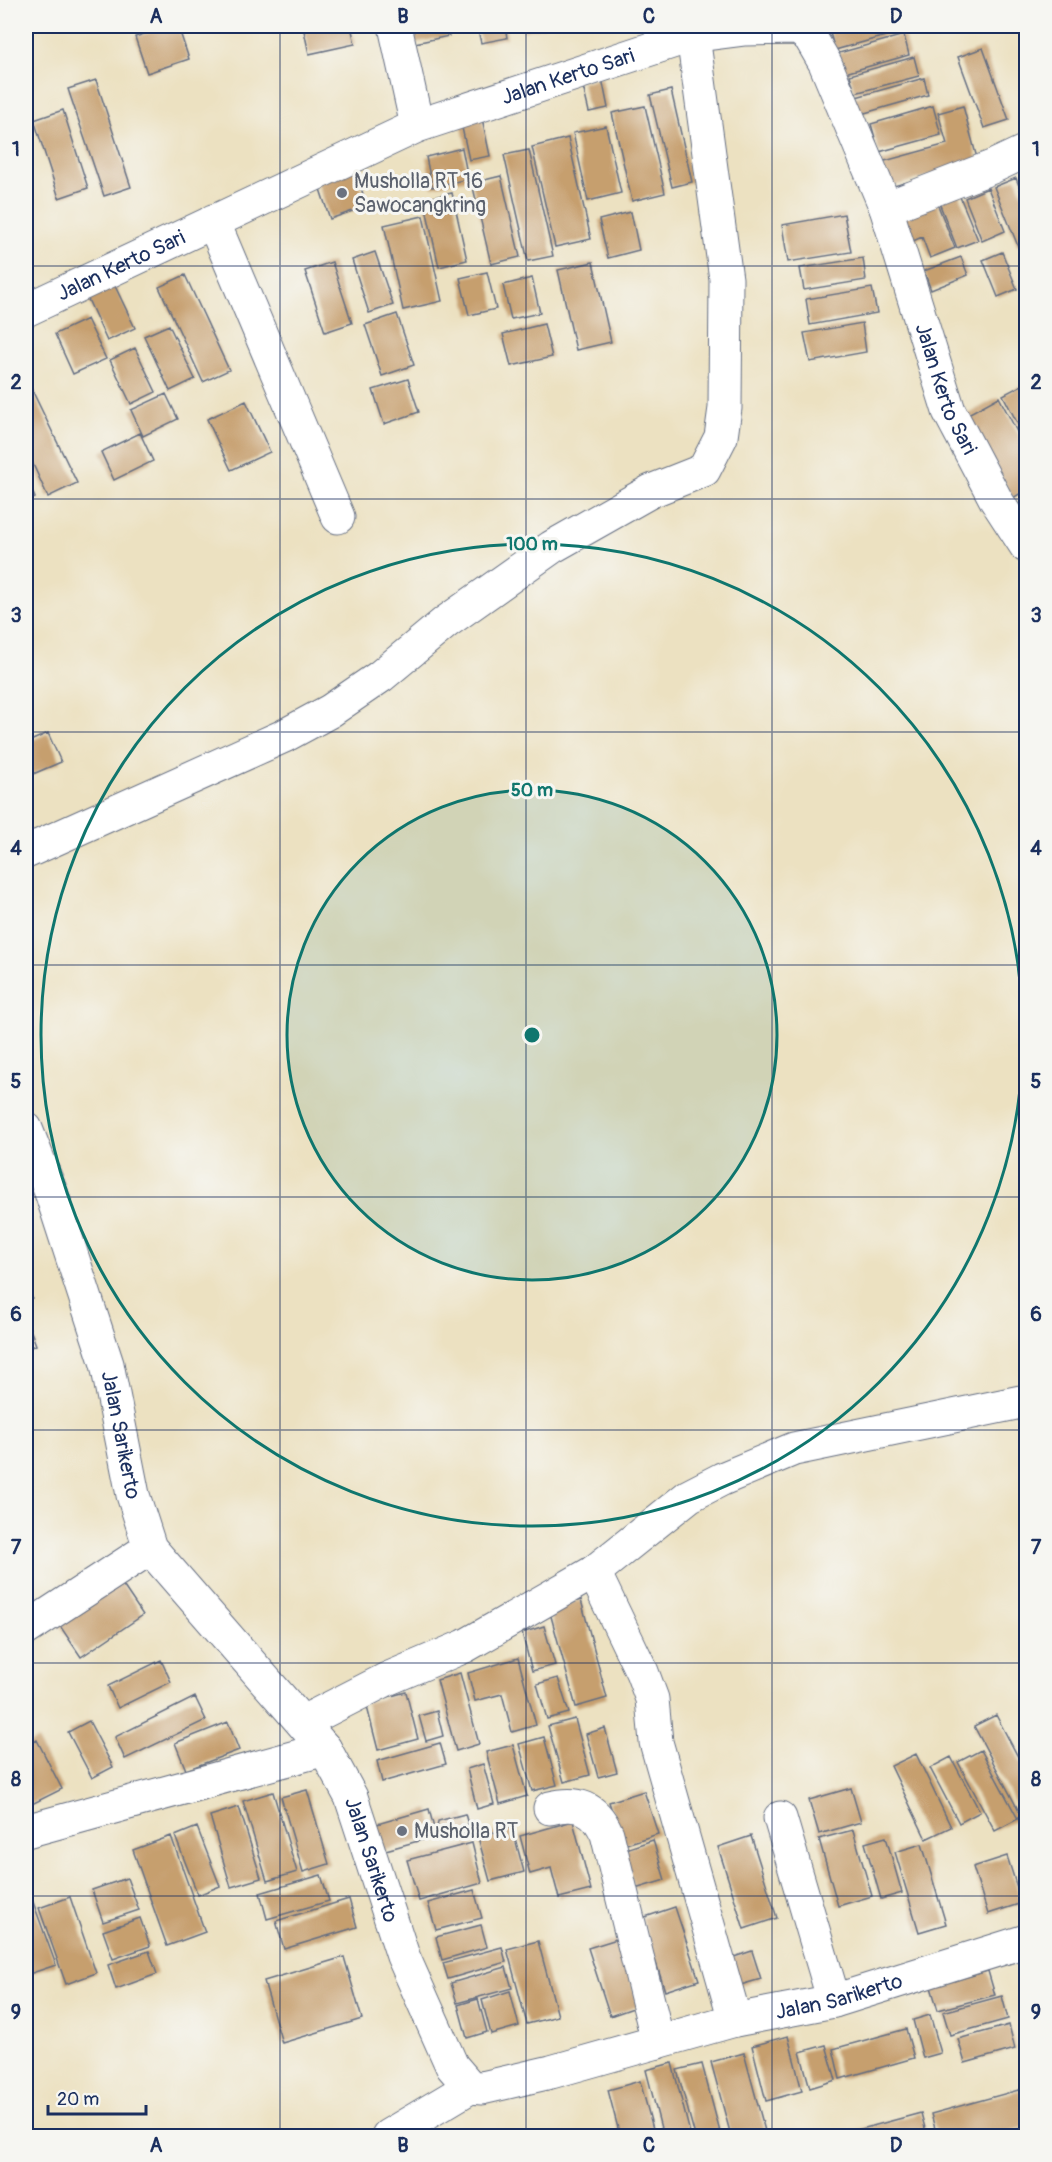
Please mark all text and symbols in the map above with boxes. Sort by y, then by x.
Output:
text: A [150,4,163,29]
text: B [397,4,409,29]
text: C [643,4,655,29]
text: D [890,4,903,29]
street label: Jalan Kerto Sari [498,42,638,111]
text: 1 [12,137,20,162]
text: 1 [1032,137,1040,162]
place label: Musholla RT 16 Sawocangkring [354,168,486,219]
marker: Musholla RT 16 Sawocangkring [335,186,349,200]
street label: Jalan Kerto Sari [53,223,190,307]
street label: Jalan Kerto Sari [909,320,983,459]
text: 2 [10,370,22,395]
text: 2 [1030,370,1042,395]
text: 100 m [506,533,558,556]
text: 3 [10,603,22,628]
text: 3 [1030,603,1042,628]
text: 50 m [511,779,553,802]
text: 4 [10,836,22,861]
text: 4 [1030,836,1042,861]
centre of rings [522,1025,542,1045]
text: 5 [11,1069,22,1094]
text: 5 [1031,1069,1042,1094]
text: 6 [10,1302,22,1327]
text: 6 [1030,1302,1042,1327]
street label: Jalan Sarikerto [95,1369,147,1501]
text: 7 [11,1535,22,1560]
text: 7 [1031,1535,1042,1560]
text: 8 [11,1767,21,1792]
text: 8 [1031,1767,1041,1792]
street label: Jalan Sarikerto [338,1794,405,1926]
place label: Musholla RT [414,1818,519,1845]
marker: Musholla RT [395,1824,409,1838]
street label: Jalan Sarikerto [773,1967,906,2025]
text: 9 [11,2000,21,2025]
text: 9 [1031,2000,1041,2025]
scale bar [48,2078,146,2116]
text: 20 m [57,2088,99,2111]
text: A [150,2133,163,2158]
text: B [397,2133,409,2158]
text: C [643,2133,655,2158]
text: D [890,2133,903,2158]

